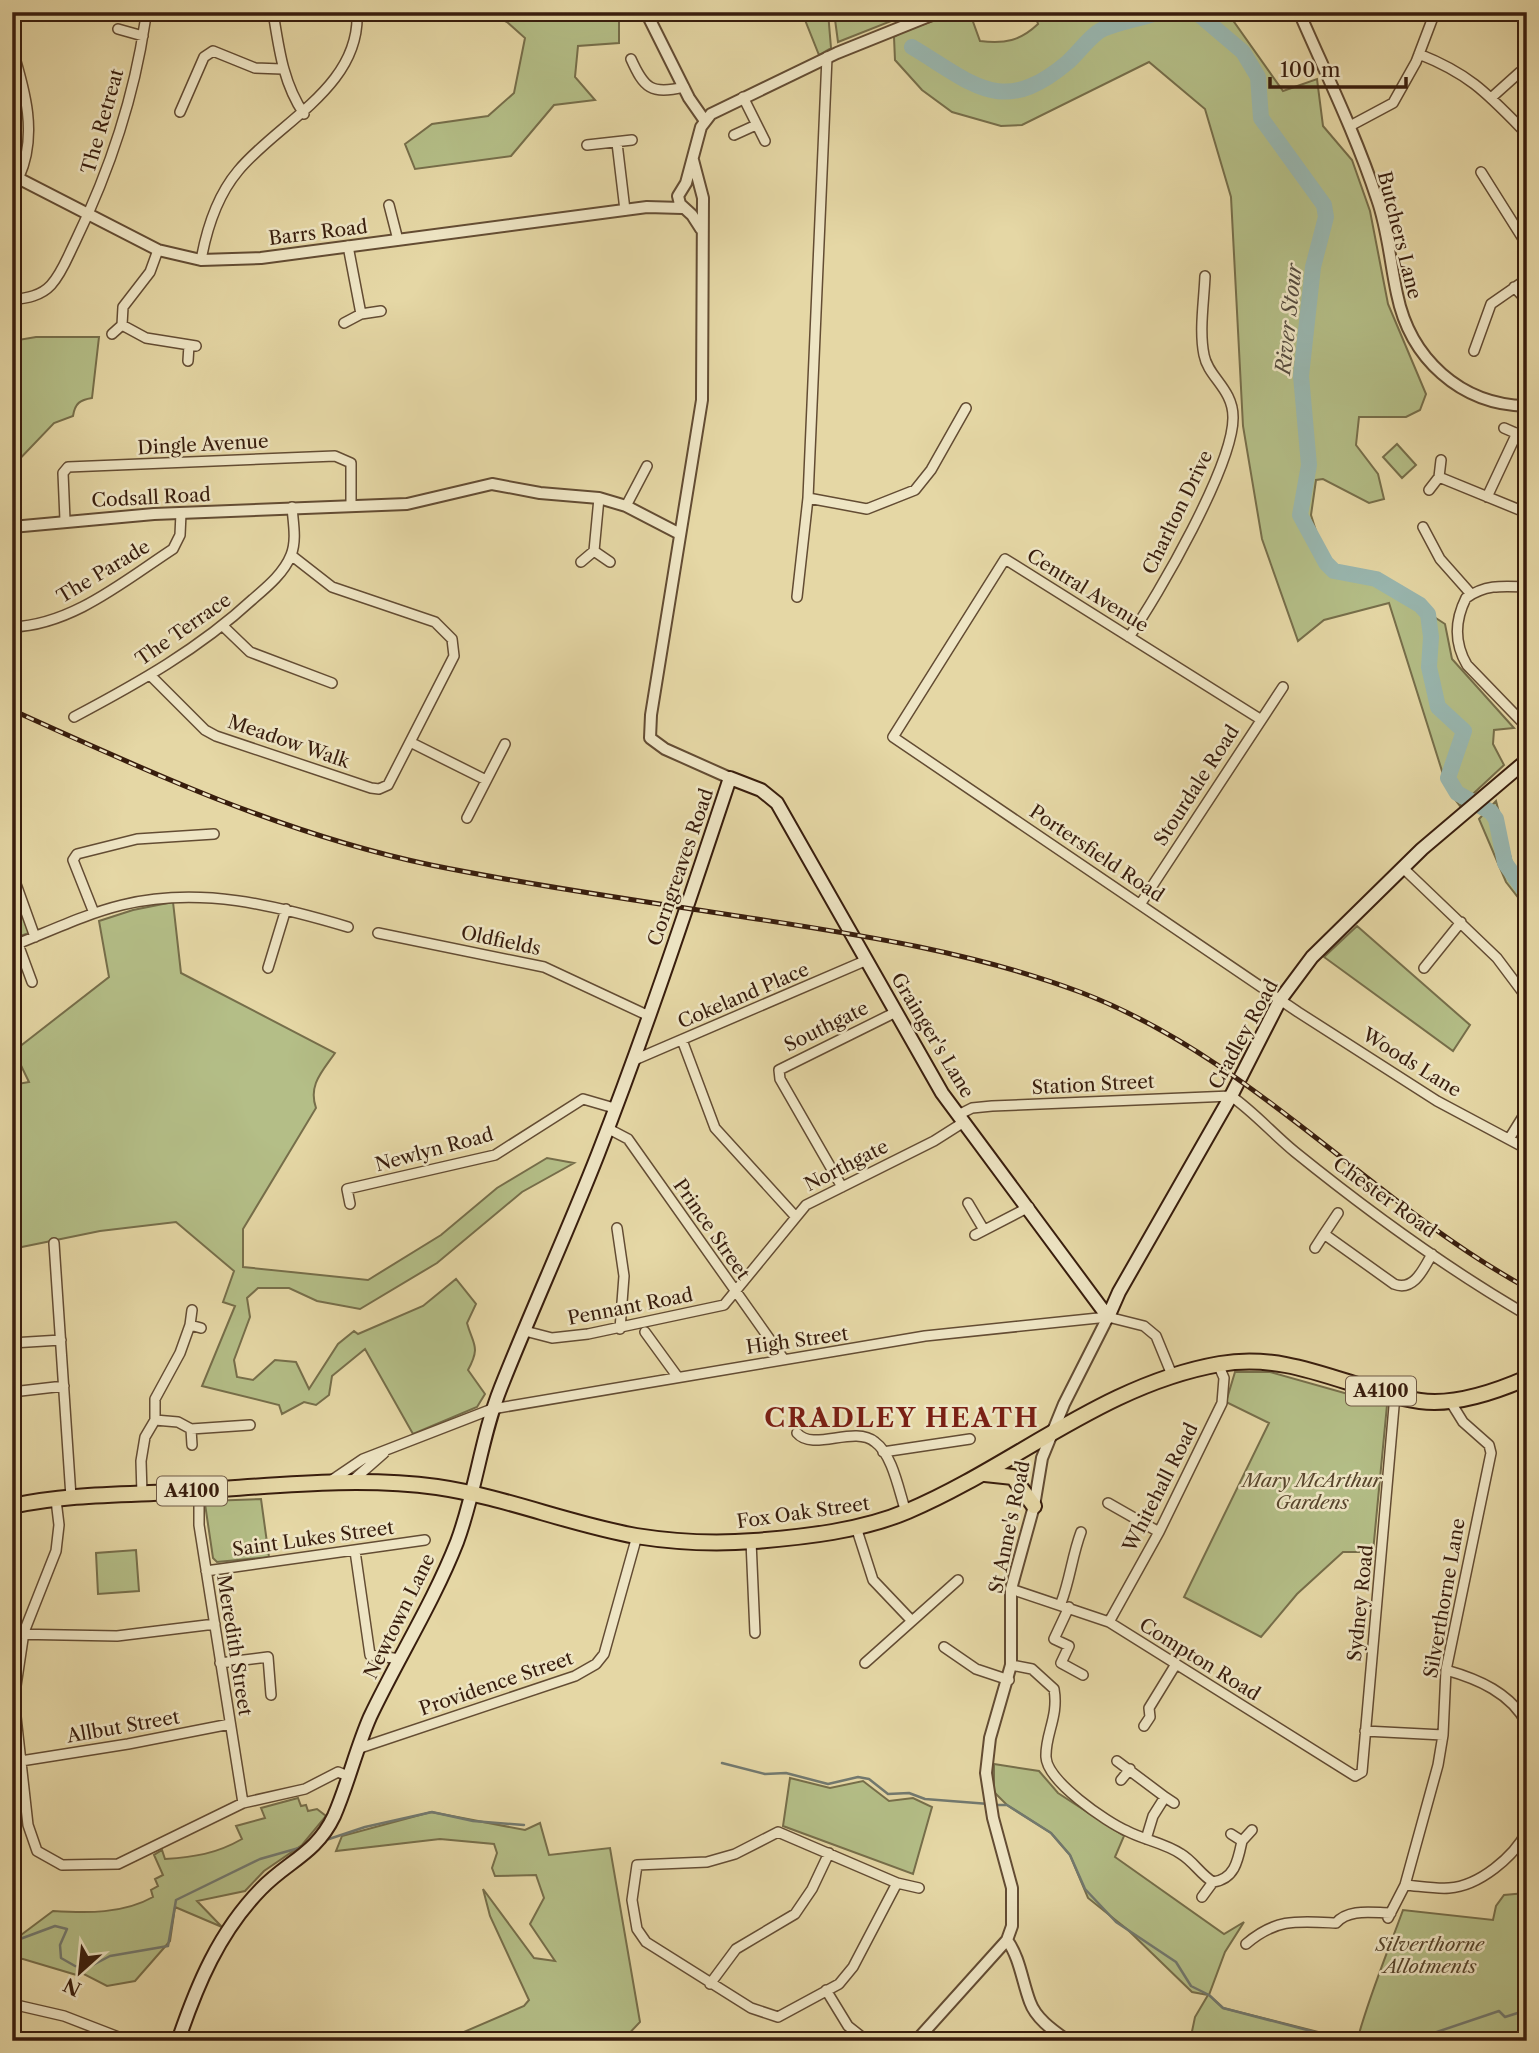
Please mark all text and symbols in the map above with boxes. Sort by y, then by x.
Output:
scale bar [1270,46,1406,90]
text: 100 m [1280,57,1341,82]
street label: The Retreat [77,66,129,176]
street label: Butchers Lane [1373,169,1426,301]
street label: Barrs Road [267,215,369,250]
water label: River Stour [1270,261,1307,378]
street label: Dingle Avenue [137,430,269,459]
street label: Charlton Drive [1138,447,1217,578]
street label: Codsall Road [91,483,212,512]
street label: The Parade [53,535,154,608]
street label: Central Avenue [1023,544,1153,637]
street label: The Terrace [131,588,235,671]
street label: Meadow Walk [225,710,354,773]
street label: Stourdale Road [1149,720,1244,850]
street label: Corngreaves Road [643,785,718,949]
street label: Portersfield Road [1025,800,1169,907]
street label: Oldfields [459,921,543,960]
street label: Cokeland Place [674,957,812,1033]
street label: Grainger's Lane [886,969,979,1102]
street label: Cradley Road [1204,975,1283,1093]
street label: Southgate [780,996,872,1057]
street label: Woods Lane [1357,1022,1465,1102]
street label: Station Street [1031,1070,1155,1099]
street label: Newlyn Road [373,1123,496,1176]
street label: Northgate [801,1135,892,1196]
street label: Chester Road [1328,1152,1441,1243]
street label: Prince Street [668,1174,755,1284]
street label: Pennant Road [565,1283,695,1330]
street label: High Street [745,1322,850,1359]
road number: A4100 [1346,1376,1416,1406]
district label: CRADLEY HEATH [764,1402,1040,1434]
street label: Whitehall Road [1118,1419,1203,1556]
street label: St Anne's Road [984,1458,1035,1596]
park label: Mary McArthur Gardens [1241,1469,1383,1514]
road number: A4100 [157,1476,227,1506]
street label: Fox Oak Street [735,1492,871,1533]
street label: Saint Lukes Street [231,1516,396,1561]
street label: Silverthorne Lane [1419,1516,1470,1680]
street label: Sydney Road [1343,1543,1378,1662]
street label: Newtown Lane [359,1550,440,1683]
street label: Meredith Street [212,1573,257,1718]
street label: Compton Road [1135,1613,1265,1706]
street label: Providence Street [416,1646,576,1721]
street label: Allbut Street [64,1705,182,1748]
park label: Silverthorne Allotments [1375,1933,1485,1978]
north arrow [46,1938,116,2008]
text: N [60,1973,85,2001]

